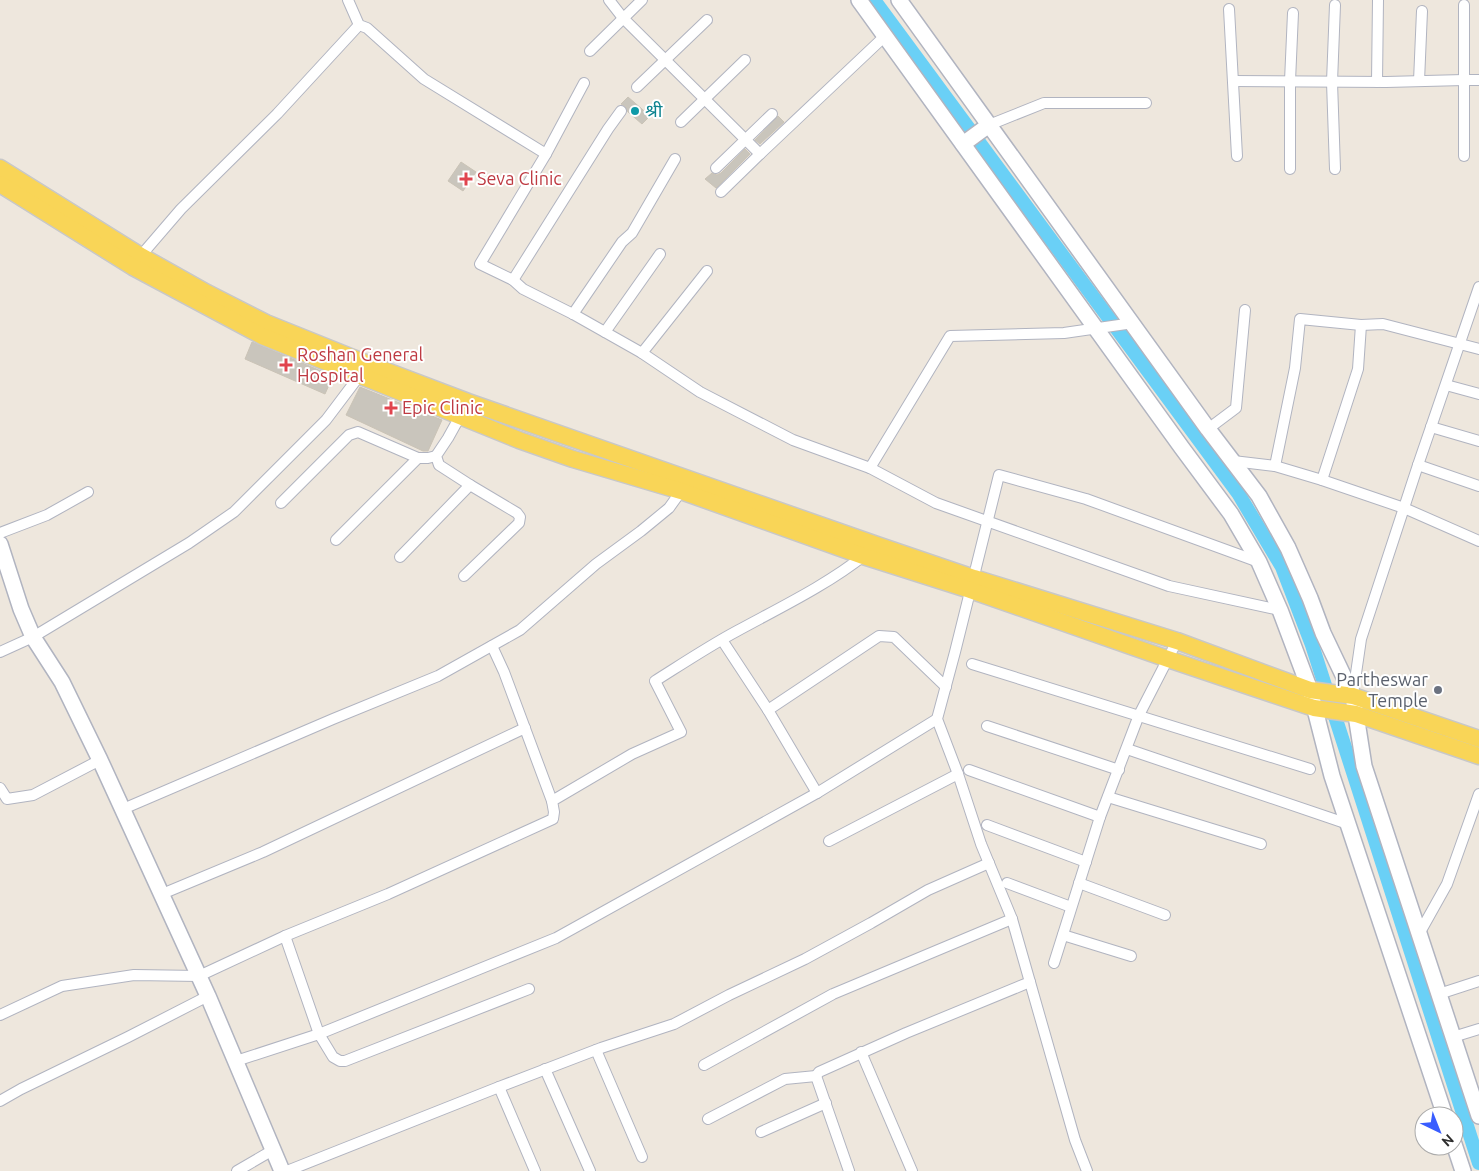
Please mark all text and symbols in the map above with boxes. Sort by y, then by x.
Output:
place label: श्री [645,100,663,120]
marker: श्री [629,105,641,117]
place label: Seva Clinic [477,168,562,188]
marker: Seva Clinic [459,172,473,186]
place label: Roshan General Hospital [297,344,424,385]
marker: Roshan General Hospital [279,358,293,372]
place label: Epic Clinic [402,397,483,417]
marker: Epic Clinic [384,401,398,415]
place label: Partheswar Temple [1336,669,1428,710]
marker: Partheswar Temple [1432,684,1444,696]
north arrow [1414,1106,1464,1156]
text: N [1439,1131,1457,1150]

